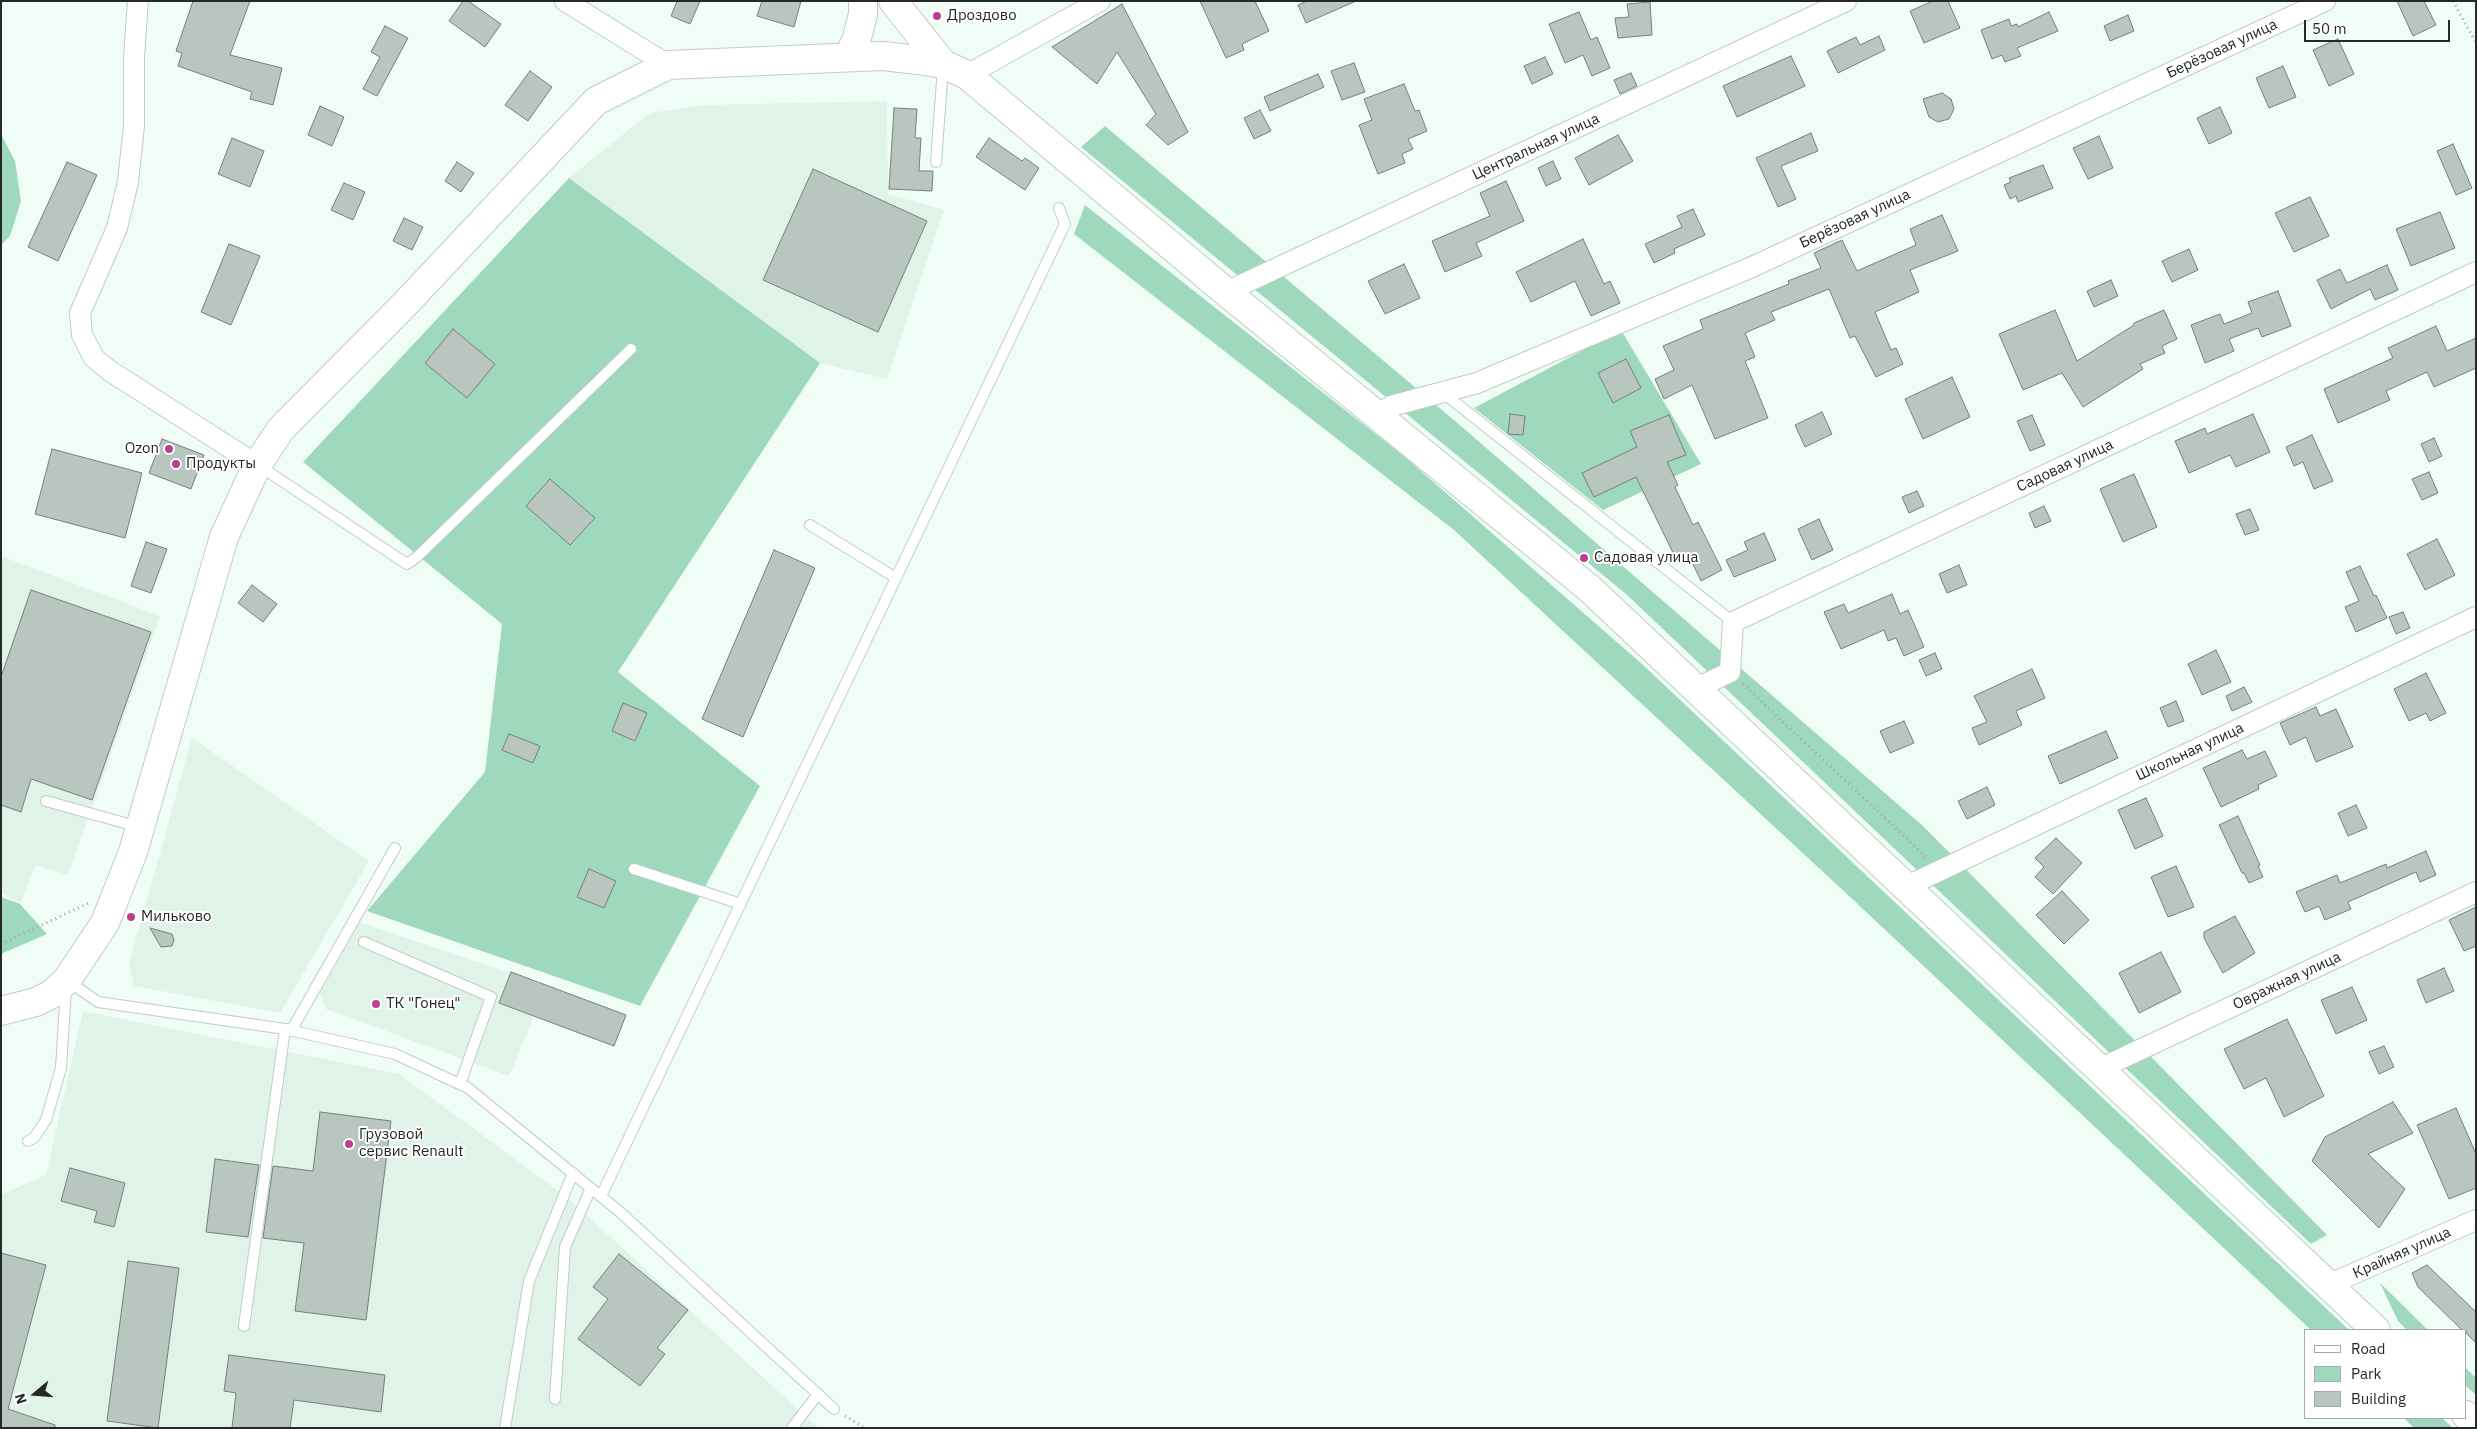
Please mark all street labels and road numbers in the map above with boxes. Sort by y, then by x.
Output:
street label: Берёзовая улица [2164,15,2280,83]
street label: Центральная улица [1470,110,1602,184]
street label: Берёзовая улица [1797,185,1913,253]
street label: Садовая улица [2014,436,2116,496]
street label: Школьная улица [2133,719,2247,785]
street label: Овражная улица [2230,948,2344,1014]
street label: Крайняя улица [2350,1223,2454,1283]

